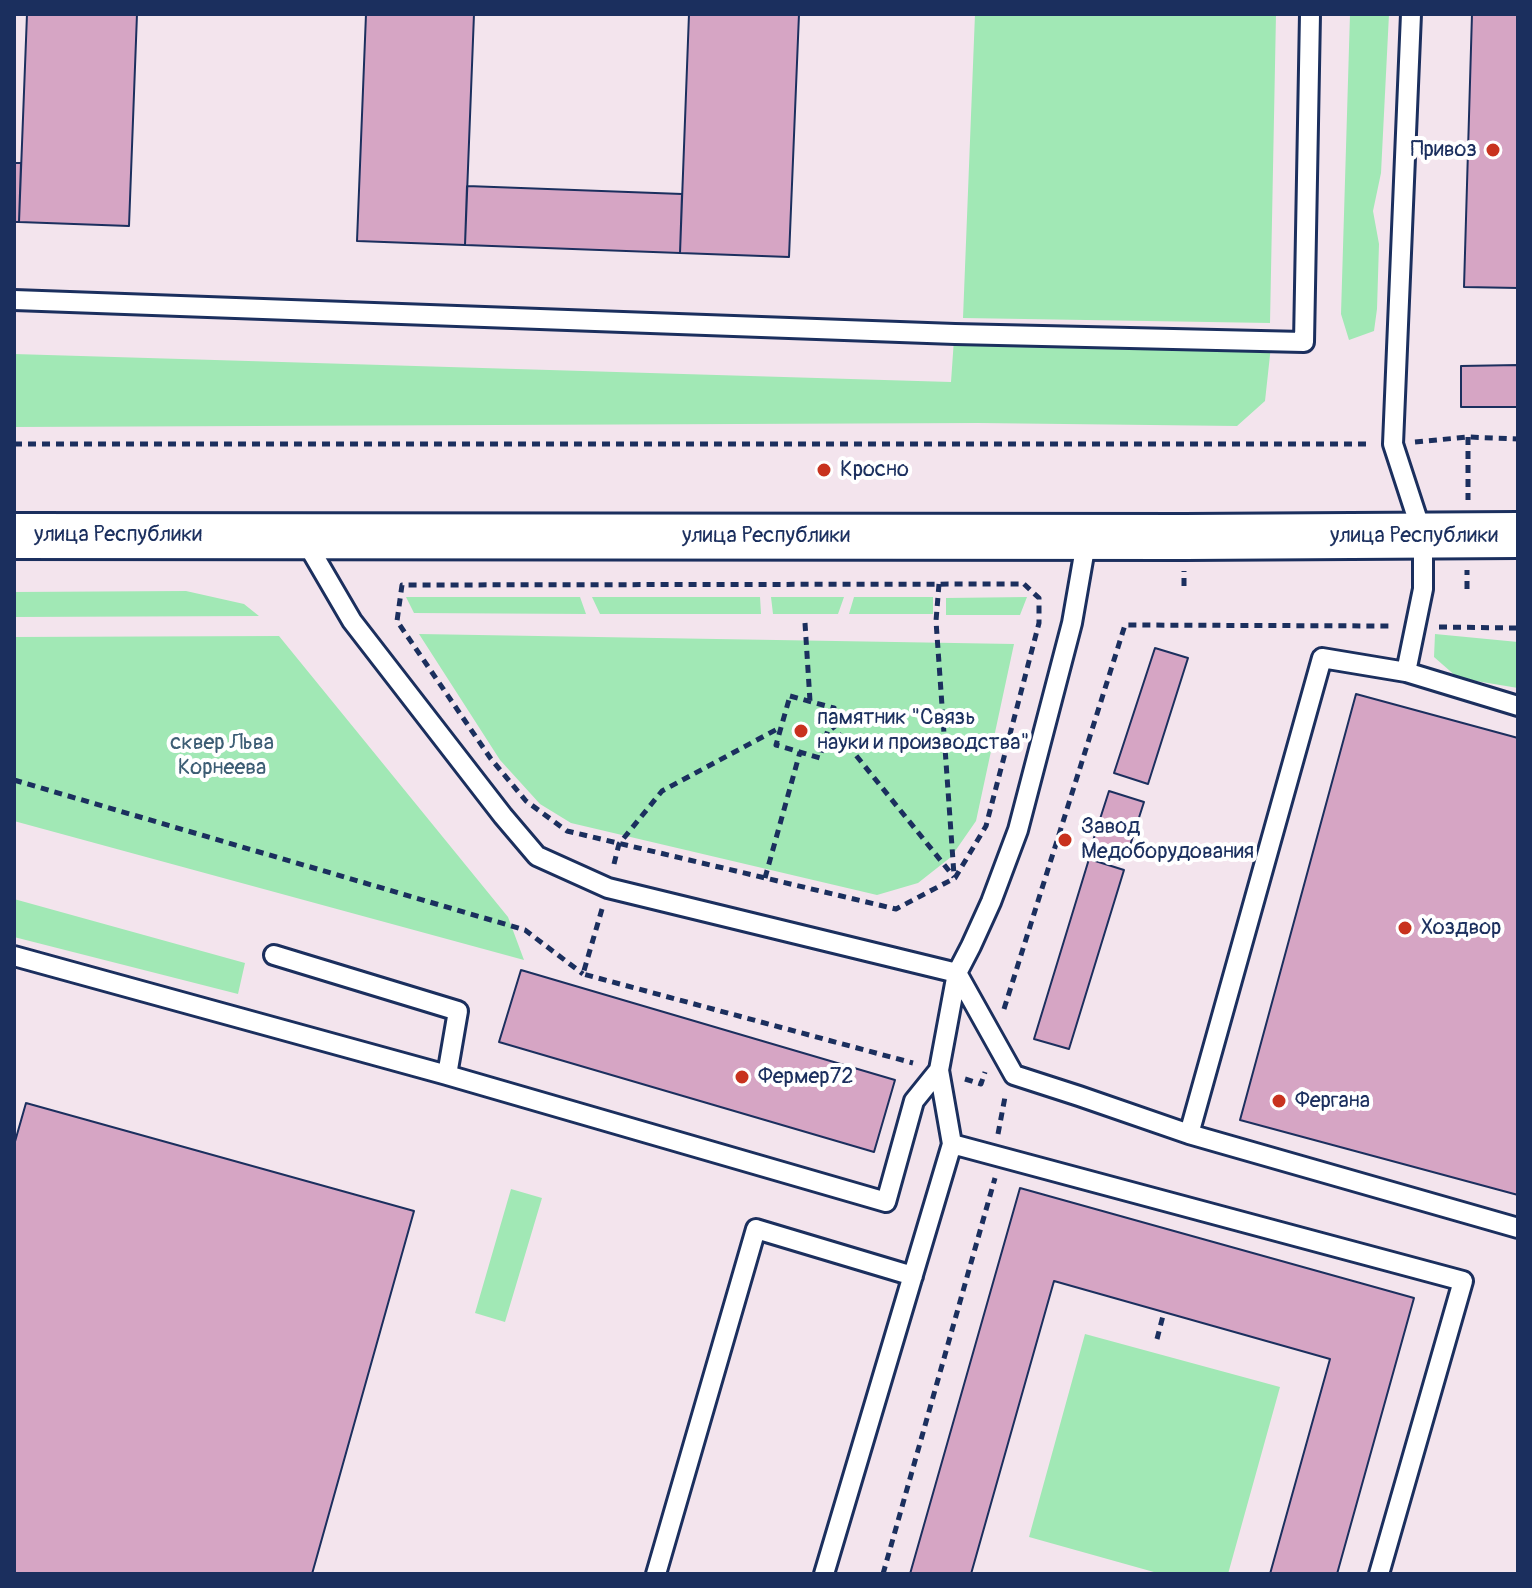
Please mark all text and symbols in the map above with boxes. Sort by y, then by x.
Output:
place label: Привоз [1410,137,1477,163]
marker: Привоз [1484,141,1502,159]
place label: Кросно [840,457,909,483]
marker: Кросно [815,461,833,479]
street label: улица Республики [34,522,202,548]
street label: улица Республики [682,523,850,549]
street label: улица Республики [1330,523,1498,549]
place label: памятник "Связь науки и производства" [817,705,1029,756]
marker: памятник "Связь науки и производства" [792,722,810,740]
park label: сквер Льва Корнеева [170,730,274,782]
place label: Завод Медоборудования [1081,814,1254,866]
marker: Завод Медоборудования [1056,831,1074,849]
place label: Хоздвор [1421,915,1501,941]
marker: Хоздвор [1396,919,1414,937]
place label: Фермер72 [758,1064,854,1090]
marker: Фермер72 [733,1068,751,1086]
place label: Фергана [1295,1088,1370,1114]
marker: Фергана [1270,1092,1288,1110]

